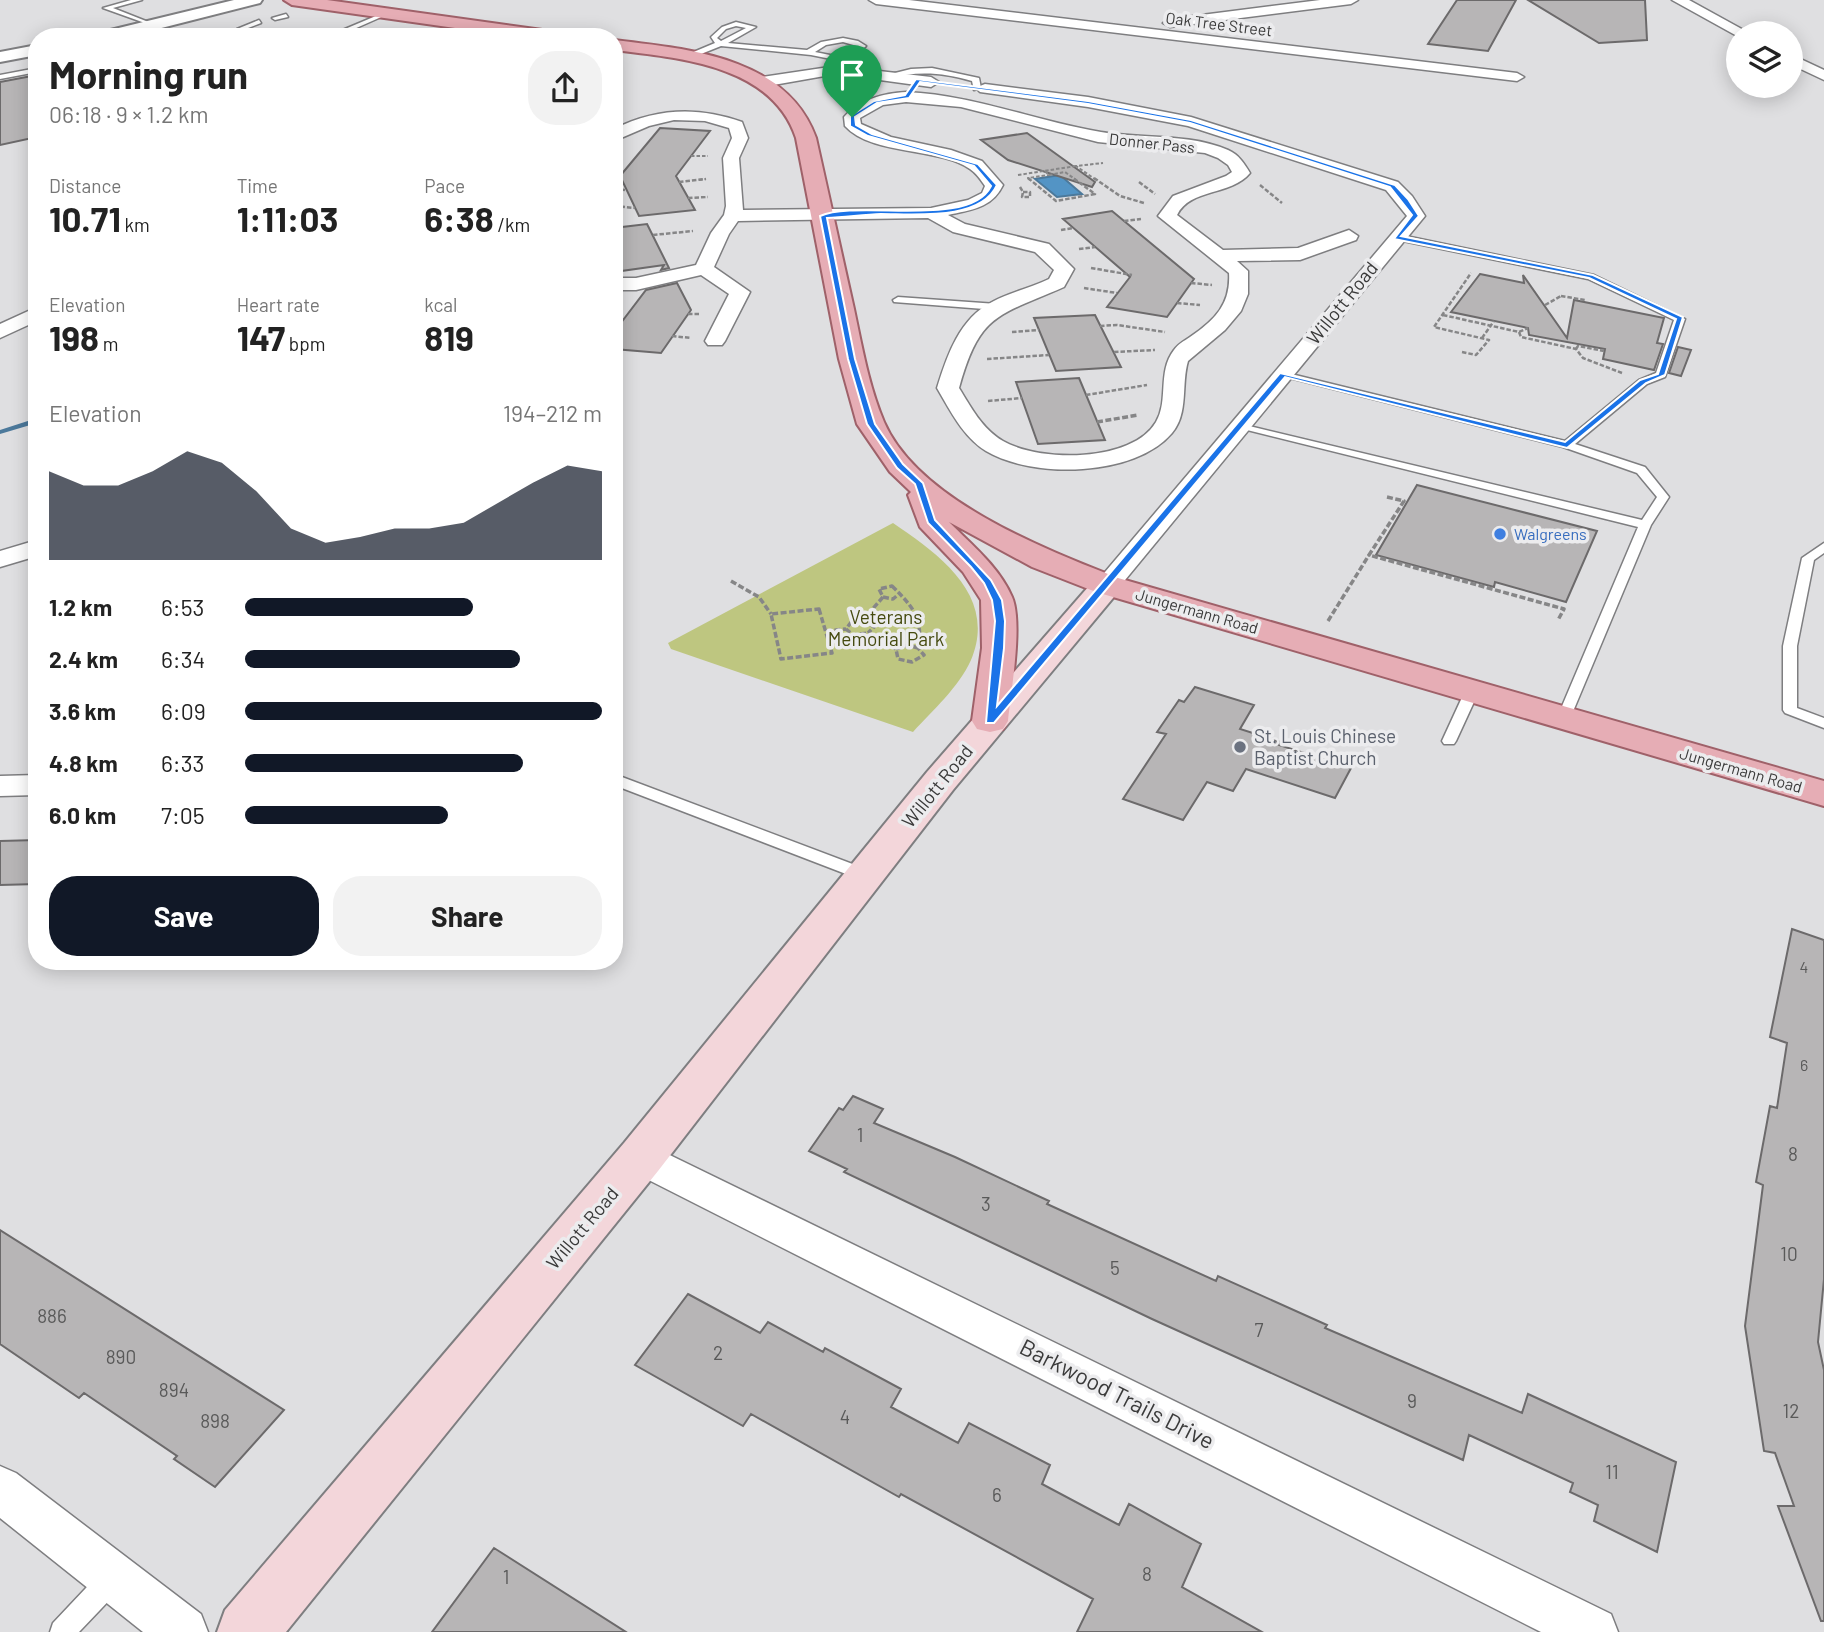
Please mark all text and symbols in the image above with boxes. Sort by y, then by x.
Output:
street label: Oak Tree Street [1165,8,1273,39]
map controls [1726,21,1803,98]
button: layers [1726,21,1803,98]
pin [822,45,882,117]
text: Morning run [49,51,248,97]
button: share [528,51,602,125]
icon: arrive [833,56,871,94]
text: 06:18 · 9 × 1.2 km [49,100,209,128]
street label: Donner Pass [1108,129,1196,156]
text: Distance [49,174,121,197]
text: Time [237,174,278,197]
text: Pace [424,174,465,197]
text: 10.71 [49,197,121,239]
text: 1:11:03 [237,197,338,239]
text: 6:38 [424,197,494,239]
text: km [121,213,150,236]
text: /km [494,213,530,236]
street label: Willott Road [1301,257,1382,349]
text: Elevation [49,293,126,316]
text: Heart rate [237,293,320,316]
text: kcal [424,293,457,316]
text: 198 [49,316,99,358]
text: 147 [237,316,285,358]
text: 819 [424,316,474,358]
text: m [99,332,118,355]
text: bpm [285,332,325,355]
text: Elevation [49,399,142,427]
text: 194–212 m [503,399,602,427]
place label: Walgreens [1514,524,1587,543]
marker: Walgreens [1492,526,1508,542]
street label: Jungermann Road [1134,584,1261,637]
text: 1.2 km [49,593,112,621]
text: 6:53 [161,593,204,621]
park label: Veterans Memorial Park [828,605,944,650]
text: 2.4 km [49,645,118,673]
text: 6:34 [161,645,205,673]
text: 3.6 km [49,697,116,725]
text: 6:09 [161,697,206,725]
place label: St. Louis Chinese Baptist Church [1254,724,1396,769]
marker: St. Louis Chinese Baptist Church [1232,739,1248,755]
street label: Willott Road [896,740,977,832]
street label: Jungermann Road [1678,743,1805,796]
text: 4.8 km [49,749,118,777]
text: 6:33 [161,749,204,777]
text: 6.0 km [49,801,116,829]
text: 7:05 [161,801,205,829]
button: Save [49,876,319,956]
button: Share [333,876,602,956]
house number: 4 [1800,957,1808,976]
house number: 6 [1800,1055,1808,1074]
house number: 1 [857,1123,863,1146]
house number: 8 [1788,1142,1798,1165]
street label: Willott Road [541,1182,623,1273]
house number: 3 [981,1192,991,1215]
house number: 10 [1780,1242,1798,1265]
house number: 5 [1110,1256,1120,1279]
house number: 886 [37,1304,67,1327]
house number: 7 [1255,1318,1264,1341]
street label: Barkwood Trails Drive [1016,1332,1219,1454]
house number: 2 [713,1341,723,1364]
house number: 890 [106,1345,136,1368]
house number: 894 [159,1378,189,1401]
house number: 9 [1407,1389,1417,1412]
house number: 12 [1783,1399,1799,1422]
house number: 4 [840,1405,850,1428]
house number: 898 [200,1409,230,1432]
house number: 11 [1605,1460,1619,1483]
house number: 6 [992,1483,1002,1506]
house number: 8 [1142,1562,1152,1585]
house number: 1 [503,1565,509,1588]

